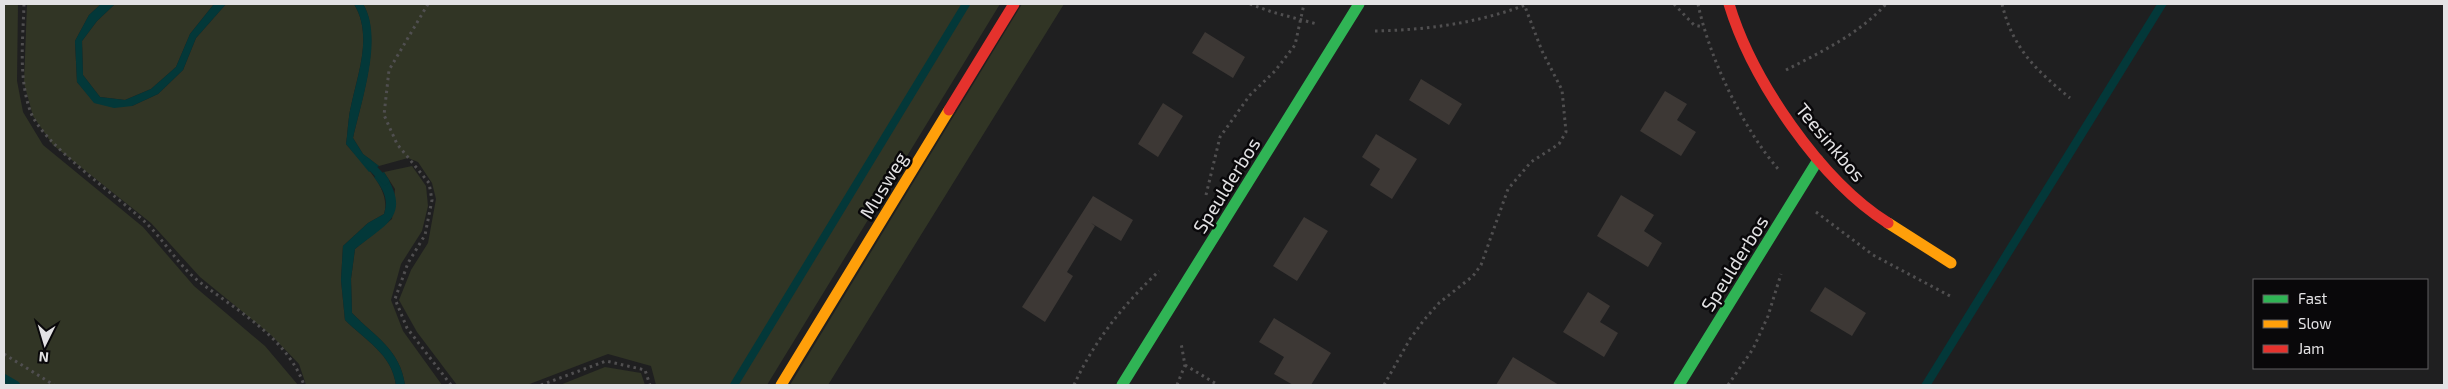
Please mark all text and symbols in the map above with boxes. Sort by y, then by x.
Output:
street label: Teesinkbos [1791,98,1871,186]
street label: Speulderbos [1188,133,1264,237]
street label: Musweg [854,147,912,222]
street label: Speulderbos [1696,211,1772,315]
legend [2253,279,2428,369]
text: Fast [2298,289,2328,307]
text: Slow [2298,314,2332,332]
north arrow [20,319,70,369]
text: Jam [2298,339,2324,357]
text: N [38,349,50,366]

